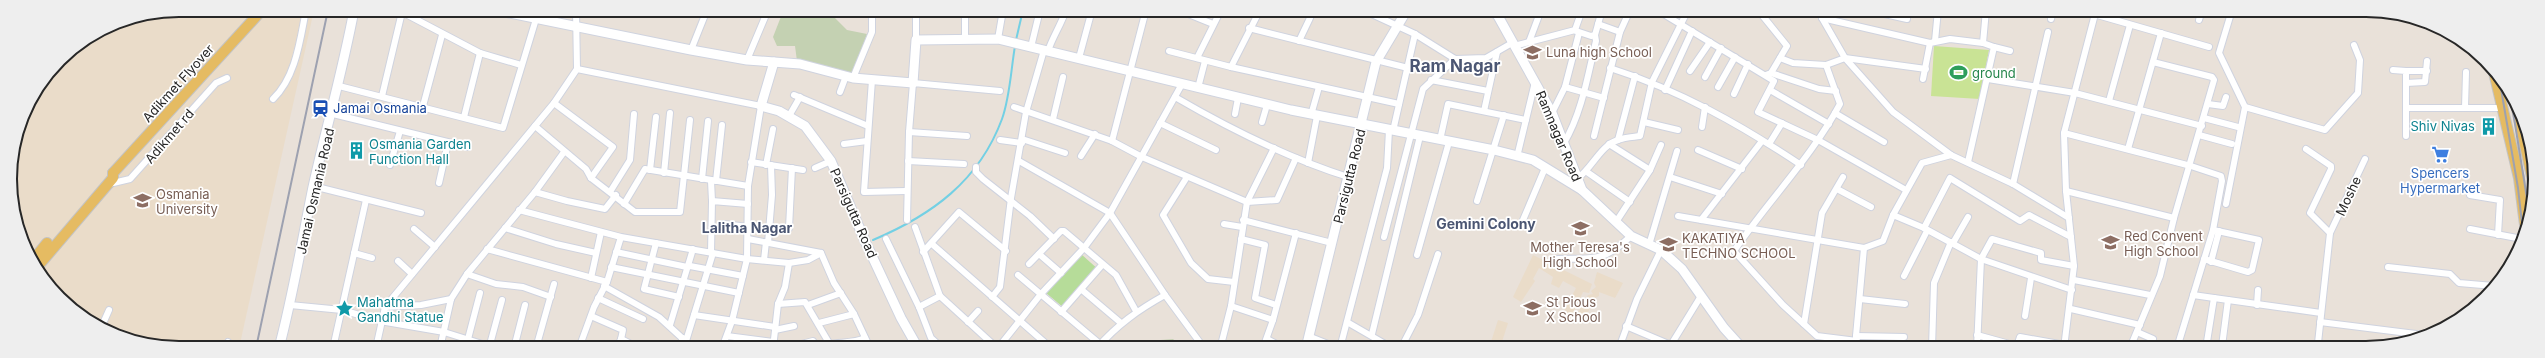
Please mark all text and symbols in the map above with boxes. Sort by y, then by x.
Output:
street label: Adikmet Flyover [139,41,217,125]
school or university icon: Luna high School [1523,42,1543,62]
place label: Luna high School [1546,44,1652,60]
district label: Ram Nagar [1410,56,1500,76]
sports icon: ground [1949,63,1969,83]
place label: ground [1972,65,2016,81]
street label: Ramnagar Road [1533,88,1585,184]
station icon: Jamai Osmania [310,98,330,118]
place label: Jamai Osmania [333,100,427,116]
street label: Adikmet rd [141,106,197,166]
building icon: Shiv Nivas [2478,116,2498,136]
place label: Shiv Nivas [2411,118,2475,134]
street label: Jamai Osmania Road [293,126,337,256]
street label: Parsigutta Road [1330,127,1368,225]
place label: Osmania Garden Function Hall [369,136,471,167]
building icon: Osmania Garden Function Hall [346,141,366,161]
supermarket icon: Spencers Hypermarket [2430,144,2450,164]
place label: Spencers Hypermarket [2400,165,2480,196]
street label: Parsigutta Road [827,166,881,260]
street label: Moshe [2332,174,2364,218]
place label: Osmania University [156,186,218,217]
school or university icon: Osmania University [133,191,153,211]
district label: Gemini Colony [1436,215,1536,232]
school or university icon: Mother Teresa's High School [1570,218,1590,238]
district label: Lalitha Nagar [702,219,793,236]
place label: Red Convent High School [2124,228,2203,259]
place label: KAKATIYA TECHNO SCHOOL [1682,230,1795,261]
school or university icon: Red Convent High School [2101,233,2121,253]
school or university icon: KAKATIYA TECHNO SCHOOL [1659,235,1679,255]
place label: Mother Teresa's High School [1530,239,1630,270]
place label: Mahatma Gandhi Statue [357,294,444,325]
place label: St Pious X School [1546,294,1601,325]
place icon: Mahatma Gandhi Statue [334,299,354,319]
school or university icon: St Pious X School [1523,299,1543,319]

